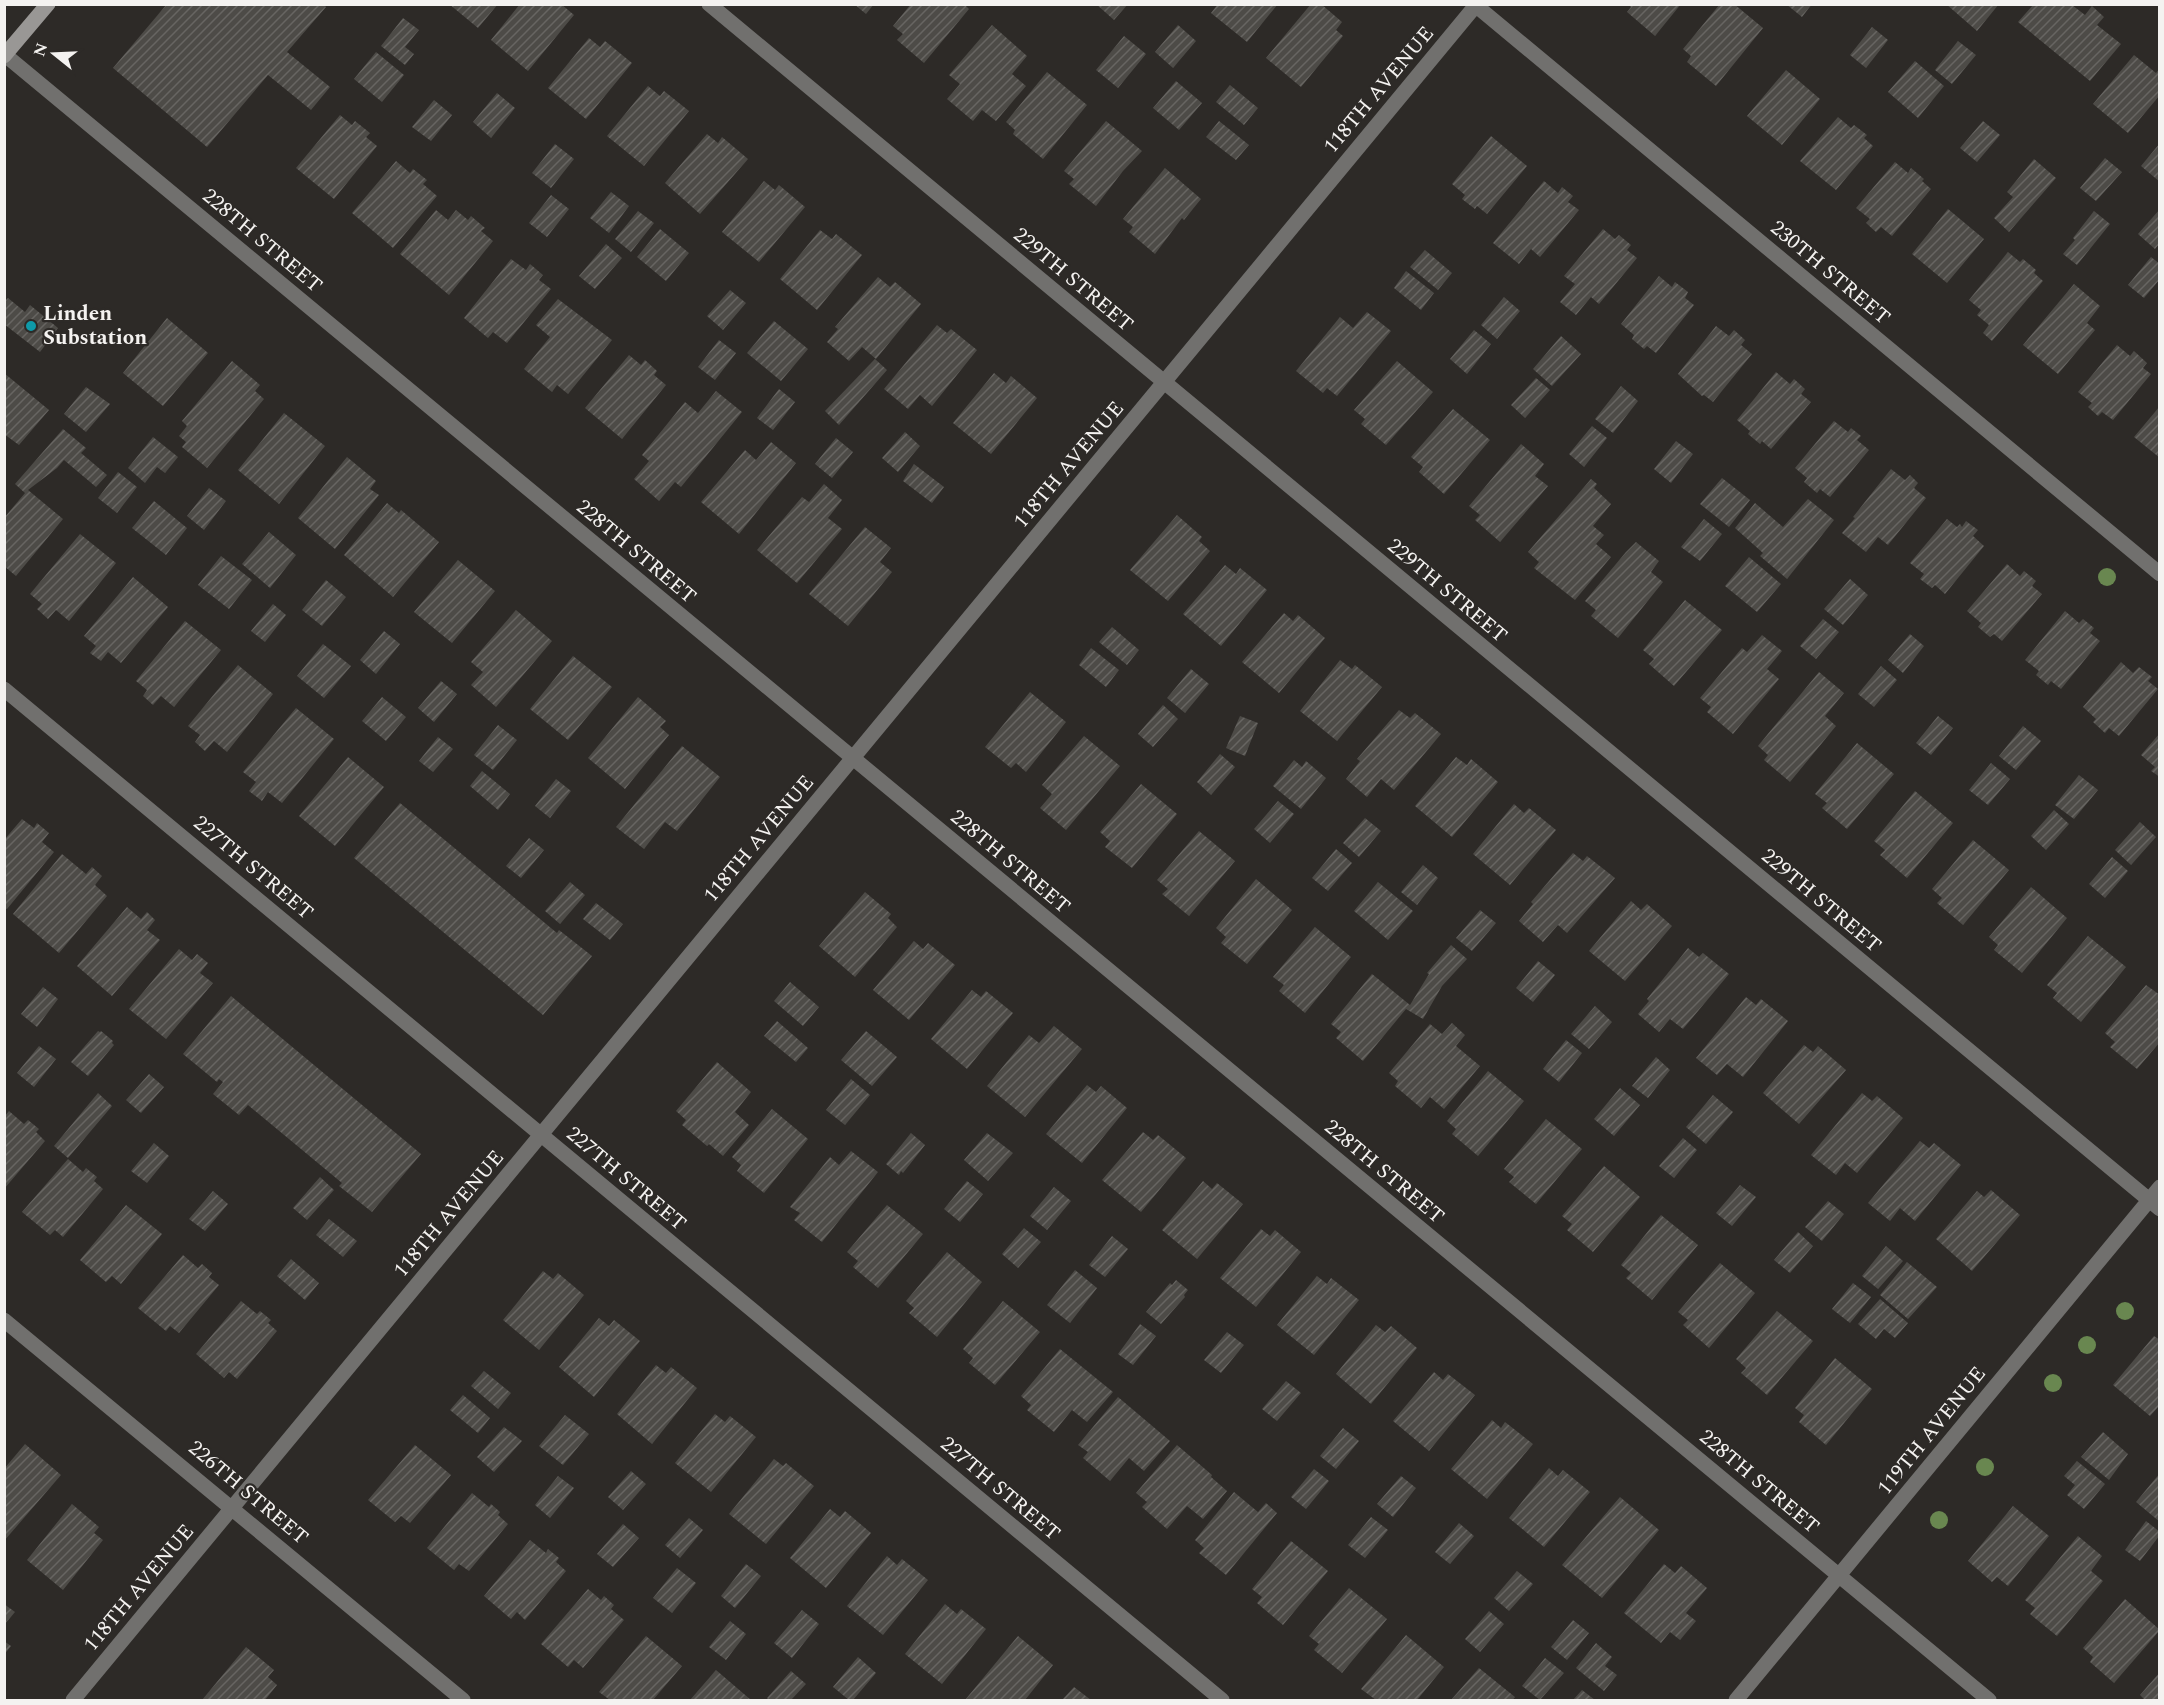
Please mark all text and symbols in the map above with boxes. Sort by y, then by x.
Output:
street label: 118TH AVENUE [1316,19,1442,161]
north arrow [24,24,84,84]
text: N [27,40,54,60]
street label: 228TH STREET [195,181,329,301]
street label: 230TH STREET [1763,213,1897,333]
street label: 229TH STREET [1006,220,1140,340]
place label: Linden Substation [43,298,147,354]
marker: Linden Substation [24,319,38,333]
street label: 118TH AVENUE [1006,394,1132,536]
street label: 228TH STREET [569,492,703,612]
street label: 229TH STREET [1380,531,1514,651]
street label: 118TH AVENUE [696,768,822,910]
street label: 228TH STREET [943,802,1077,922]
street label: 227TH STREET [186,808,320,928]
street label: 229TH STREET [1754,841,1888,961]
street label: 228TH STREET [1317,1112,1451,1232]
street label: 227TH STREET [559,1119,693,1239]
street label: 118TH AVENUE [386,1143,512,1285]
street label: 119TH AVENUE [1870,1359,1994,1503]
street label: 228TH STREET [1692,1422,1826,1542]
street label: 227TH STREET [933,1429,1067,1549]
street label: 226TH STREET [181,1433,315,1553]
street label: 118TH AVENUE [76,1517,202,1659]

